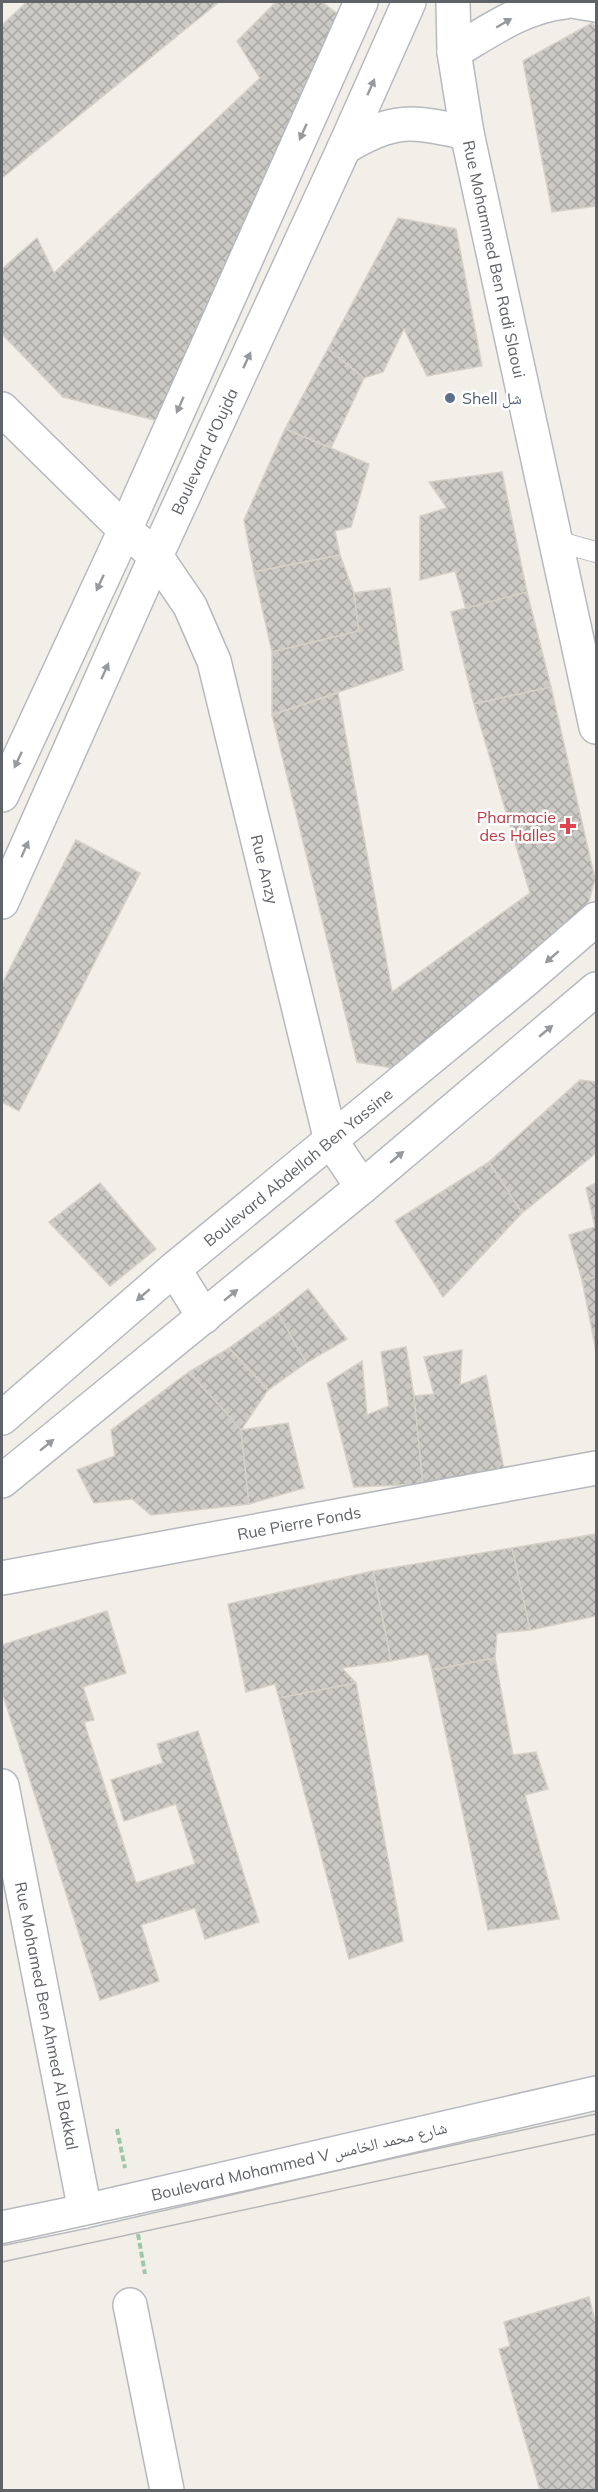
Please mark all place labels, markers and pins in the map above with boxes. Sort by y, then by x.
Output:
place label: Shell شل [462,388,522,409]
marker: Shell شل [443,391,457,405]
place label: Pharmacie des Halles [477,807,556,845]
marker: Pharmacie des Halles [561,819,575,833]

